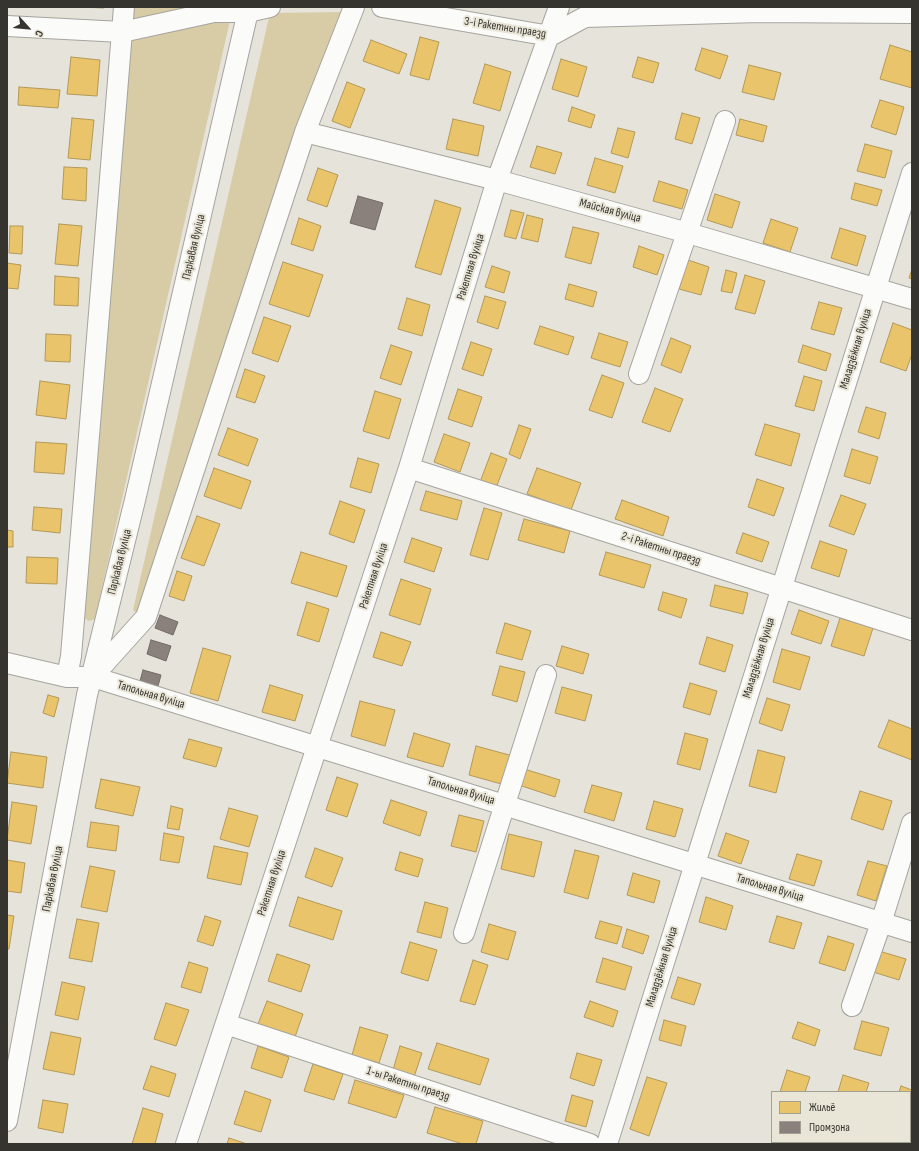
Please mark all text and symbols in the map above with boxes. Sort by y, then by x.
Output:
north arrow [8,8,48,48]
street label: 3-і Ракетны праезд [463,14,547,42]
text: С [32,28,46,39]
street label: Майская вуліца [578,196,642,226]
street label: Паркавая вуліца [179,213,209,281]
street label: Ракетная вуліца [454,232,488,302]
street label: Маладзёжная вуліца [837,307,875,391]
street label: Паркавая вуліца [105,528,135,596]
street label: 2-і Ракетны праезд [620,529,702,569]
street label: Ракетная вуліца [357,541,391,611]
street label: Маладзёжная вуліца [740,616,778,700]
street label: Тапольная вуліца [116,678,186,712]
street label: Тапольная вуліца [426,774,496,808]
street label: Паркавая вуліца [40,845,66,913]
street label: Ракетная вуліца [255,848,289,918]
street label: Тапольная вуліца [735,871,805,905]
street label: Маладзёжная вуліца [643,925,681,1009]
street label: 1-ы Ракетны праезд [365,1064,451,1104]
legend [771,1091,911,1143]
text: Жильё [809,1100,835,1115]
text: Промзона [809,1120,850,1135]

